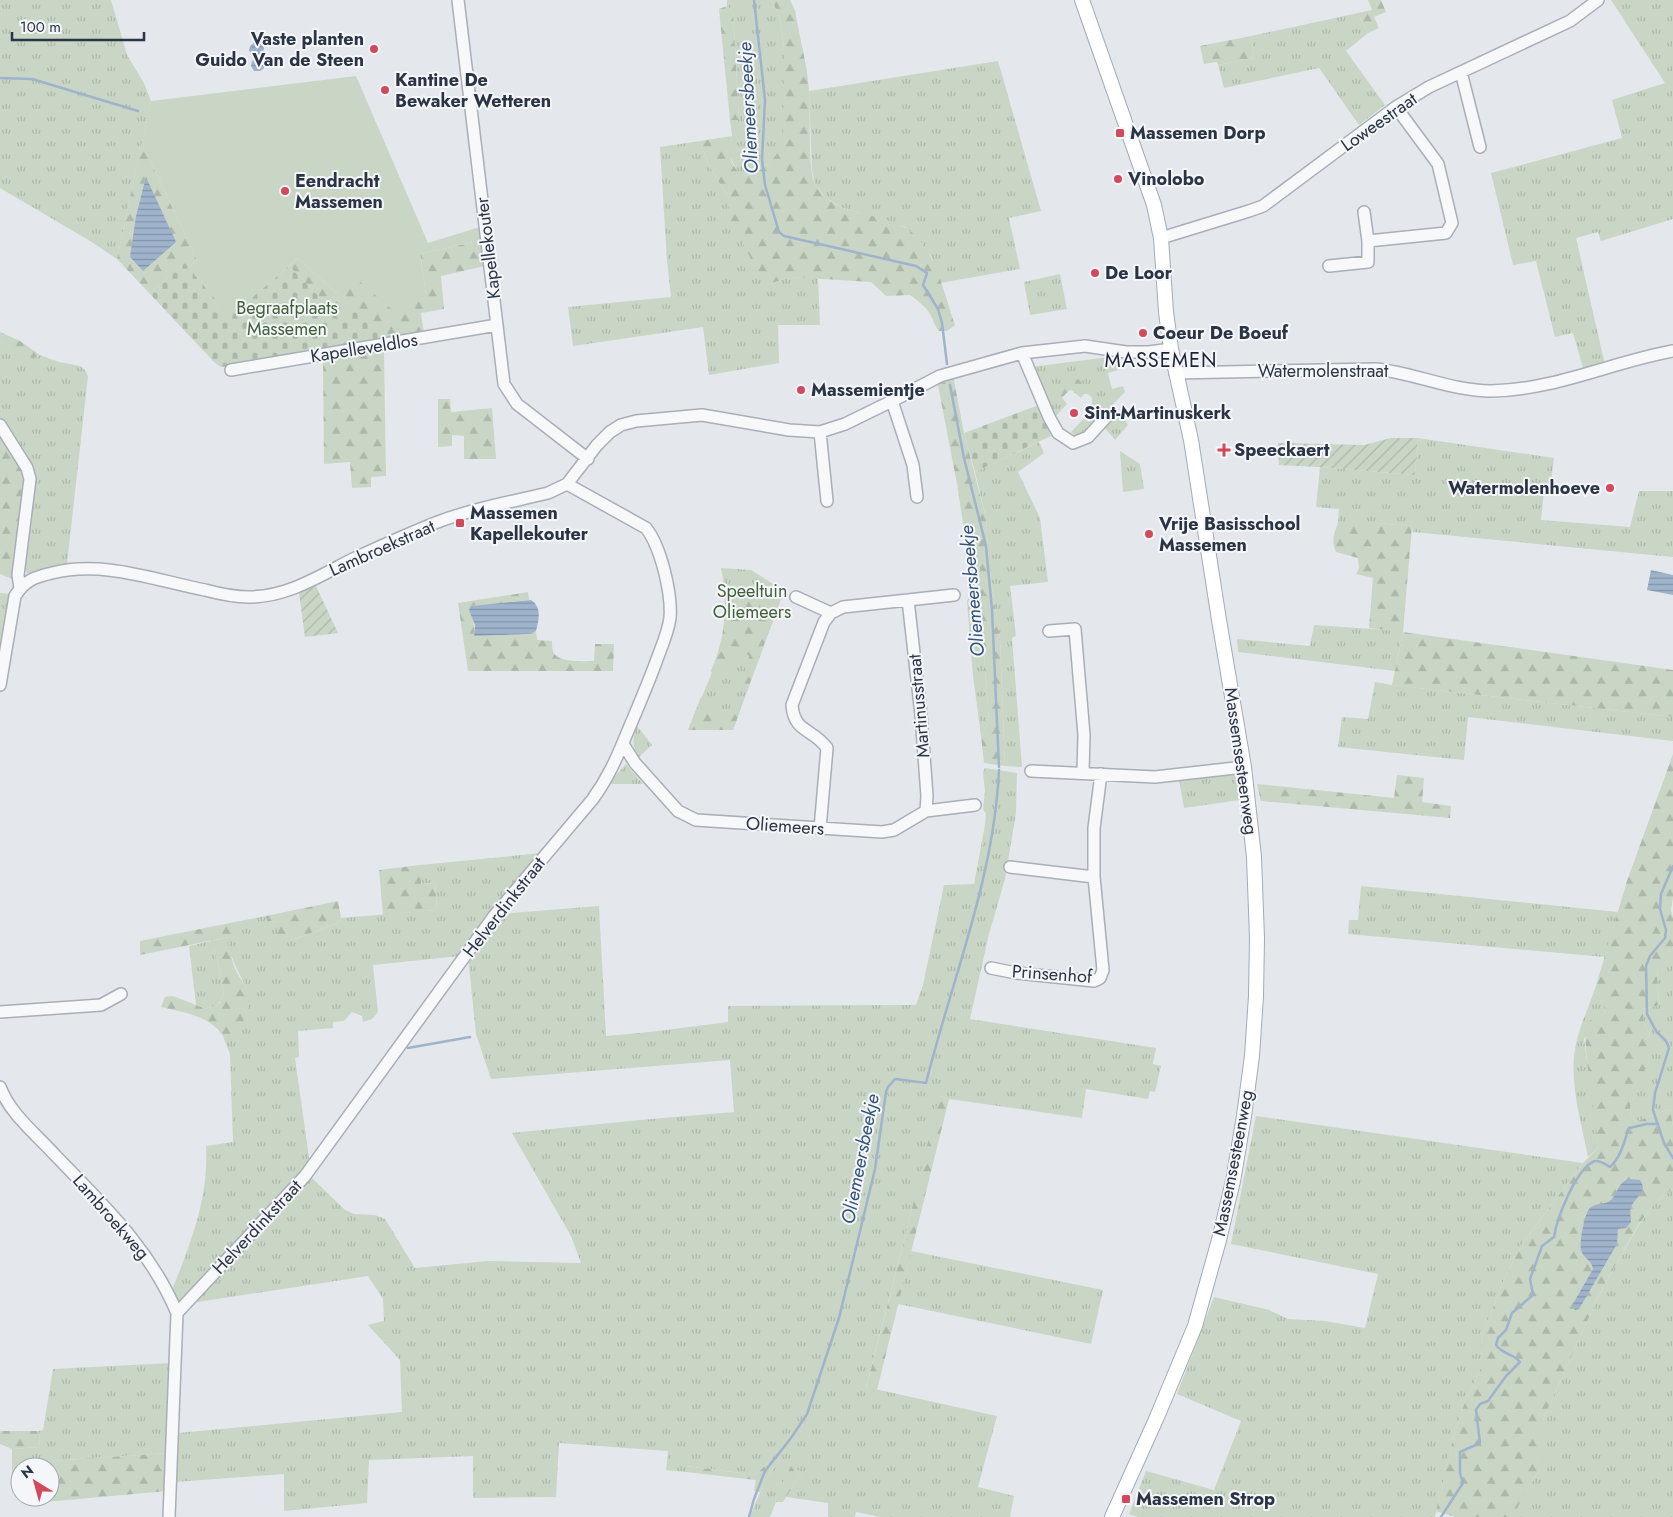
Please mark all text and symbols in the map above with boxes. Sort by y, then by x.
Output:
scale bar [12,10,145,42]
text: 100 m [20,16,61,38]
place label: Vaste planten Guido Van de Steen [195,26,364,73]
water label: Oliemeersbeekje [731,41,765,175]
marker: Vaste planten Guido Van de Steen [368,43,380,55]
place label: Kantine De Bewaker Wetteren [395,67,551,114]
marker: Kantine De Bewaker Wetteren [379,84,391,96]
street label: Loweestraat [1336,86,1423,158]
place label: Massemen Dorp [1130,120,1266,146]
marker: Massemen Dorp [1114,127,1126,139]
place label: Vinolobo [1127,166,1205,192]
place label: Eendracht Massemen [295,168,383,215]
marker: Vinolobo [1112,173,1124,185]
marker: Eendracht Massemen [279,185,291,197]
street label: Kapellekouter [469,195,507,301]
place label: De Loor [1105,260,1173,286]
marker: De Loor [1089,267,1101,279]
park label: Begraafplaats Massemen [236,295,338,342]
place label: Coeur De Boeuf [1153,320,1289,346]
street label: Kapelleveldlos [309,327,419,369]
marker: Coeur De Boeuf [1137,327,1149,339]
district label: MASSEMEN [1104,346,1218,375]
street label: Watermolenstraat [1258,358,1389,384]
place label: Massemientje [811,377,925,403]
marker: Massemientje [795,384,807,396]
place label: Sint-Martinuskerk [1084,400,1232,426]
marker: Sint-Martinuskerk [1068,407,1080,419]
place label: Speeckaert [1234,437,1330,463]
marker: Speeckaert [1218,444,1230,456]
place label: Watermolenhoeve [1448,475,1600,501]
marker: Watermolenhoeve [1604,482,1616,494]
place label: Massemen Kapellekouter [470,500,589,547]
place label: Vrije Basisschool Massemen [1158,511,1300,558]
street label: Lambroekstraat [325,513,440,583]
marker: Massemen Kapellekouter [454,517,466,529]
water label: Oliemeersbeekje [953,524,991,658]
marker: Vrije Basisschool Massemen [1143,528,1155,540]
park label: Speeltuin Oliemeers [713,578,791,625]
street label: Martinusstraat [901,652,936,759]
street label: Massemsesteenweg [1218,686,1264,836]
street label: Oliemeers [745,810,825,842]
street label: Helverdinkstraat [456,851,552,963]
street label: Prinsenhof [1011,958,1094,990]
street label: Massemsesteenweg [1206,1088,1260,1238]
water label: Oliemeersbeekje [834,1091,886,1226]
street label: Lambroekweg [66,1169,156,1265]
street label: Helverdinkstraat [206,1173,308,1280]
north arrow [10,1457,60,1507]
text: N [17,1460,38,1483]
place label: Massemen Strop [1136,1486,1275,1512]
marker: Massemen Strop [1120,1493,1132,1505]

